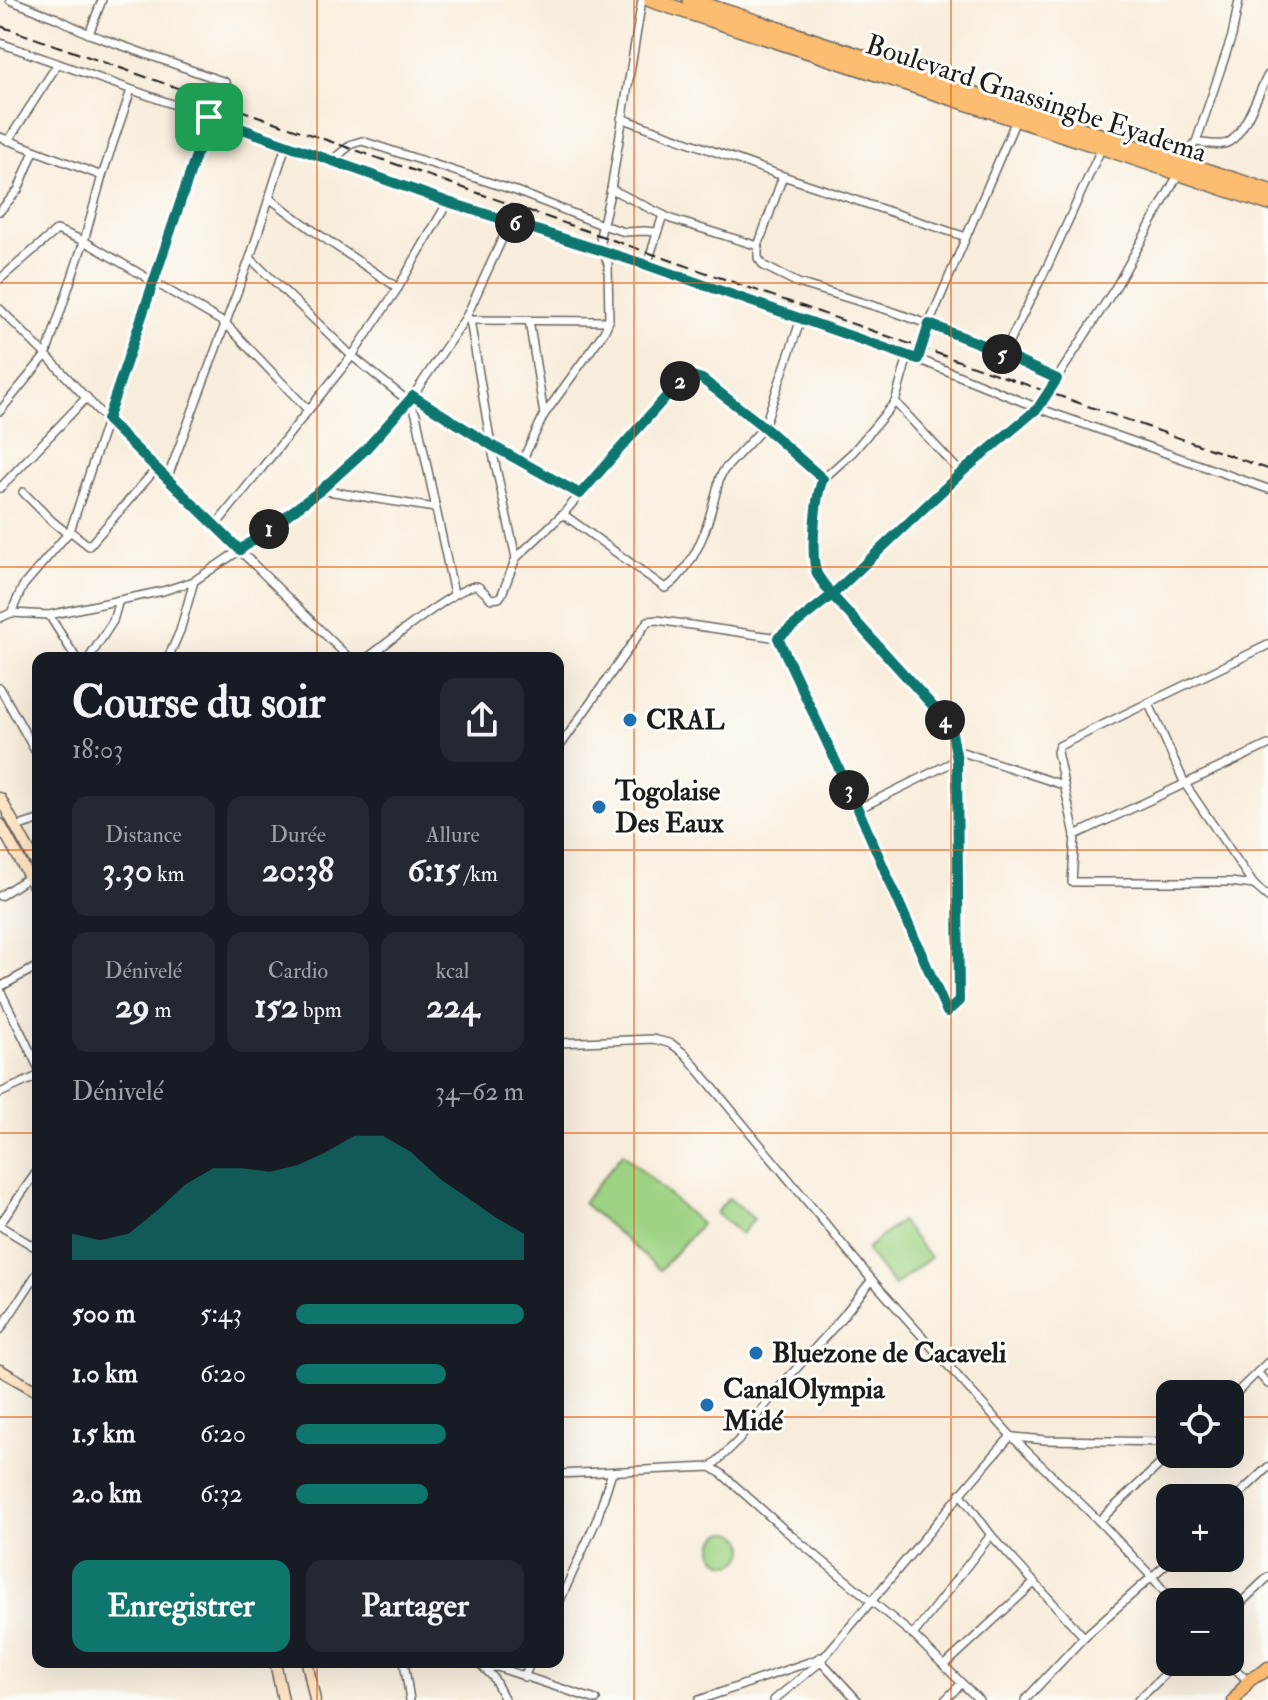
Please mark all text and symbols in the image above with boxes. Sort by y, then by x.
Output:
street label: Boulevard Gnassingbe Eyadema [861,27,1211,171]
pin [175,83,243,151]
icon: arrive [187,95,231,139]
pin: 6 [495,203,535,243]
text: 6 [509,209,521,237]
pin: 5 [982,334,1022,374]
text: 5 [997,340,1007,368]
pin: 2 [660,361,700,401]
text: 2 [674,367,686,395]
pin: 1 [249,509,289,549]
text: 1 [265,515,273,543]
text: Course du soir [72,676,325,731]
button: share [440,678,524,762]
pin: 4 [925,700,965,740]
place label: CRAL [646,703,725,738]
text: 4 [939,706,951,734]
marker: CRAL [621,711,639,729]
text: 18:03 [72,734,123,766]
pin: 3 [829,770,869,810]
place label: Togolaise Des Eaux [614,774,724,841]
text: 3 [845,776,853,804]
marker: Togolaise Des Eaux [590,798,608,816]
text: Distance [105,821,182,849]
text: Durée [270,821,326,849]
text: Allure [426,821,480,849]
text: 3.30 [102,849,152,892]
text: 20:38 [262,849,334,892]
text: 6:15 [407,849,460,892]
text: km [152,860,184,888]
text: /km [460,860,498,888]
text: Dénivelé [105,957,182,985]
text: Cardio [268,957,328,985]
text: kcal [436,957,470,985]
text: 29 [115,985,150,1028]
text: 152 [254,985,298,1028]
text: 224 [426,985,479,1028]
text: m [150,996,172,1024]
text: bpm [298,996,342,1024]
text: Dénivelé [72,1076,164,1108]
text: 34–62 m [435,1076,524,1108]
text: 500 m [72,1298,136,1330]
text: 5:43 [200,1298,242,1330]
place label: Bluezone de Cacaveli [772,1336,1007,1371]
marker: Bluezone de Cacaveli [747,1344,765,1362]
text: 1.0 km [72,1358,138,1390]
text: 6:20 [200,1358,246,1390]
place label: CanalOlympia Midé [722,1372,886,1439]
map controls [1156,1380,1244,1676]
button: locate [1156,1380,1244,1468]
marker: CanalOlympia Midé [698,1396,716,1414]
text: 1.5 km [72,1418,135,1450]
text: 6:20 [200,1418,246,1450]
text: 2.0 km [72,1478,142,1510]
text: 6:32 [200,1478,243,1510]
button: + [1156,1484,1244,1572]
button: Enregistrer [72,1560,290,1652]
button: Partager [306,1560,524,1652]
button: − [1156,1588,1244,1676]

